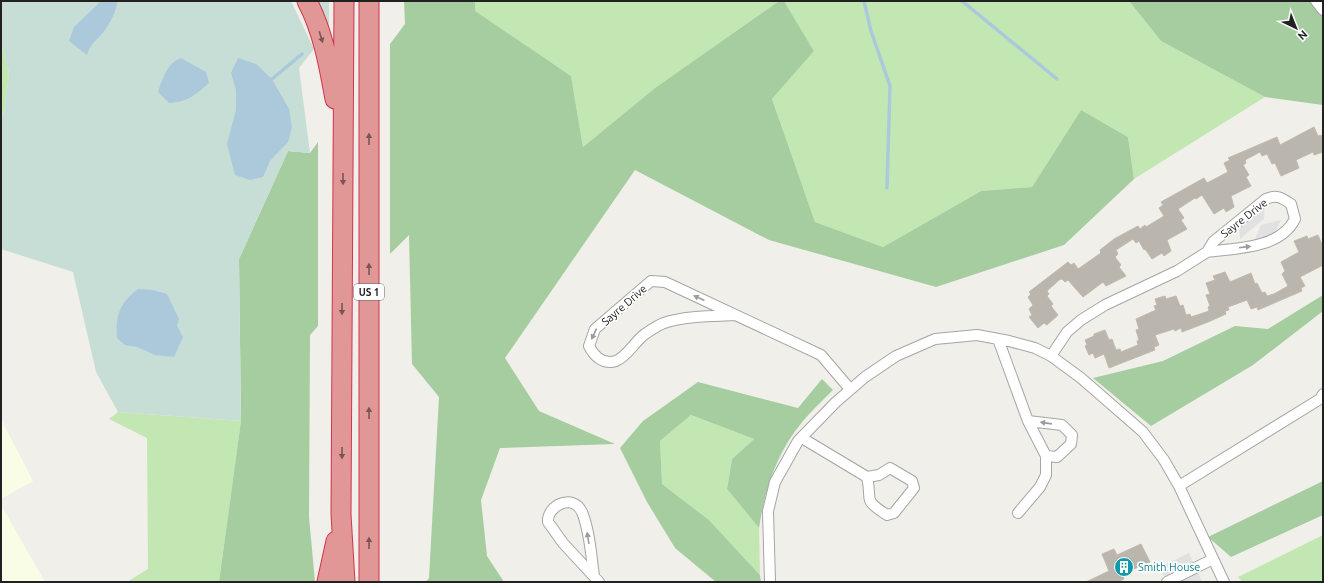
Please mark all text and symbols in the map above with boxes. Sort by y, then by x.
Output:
north arrow [1276,8,1316,48]
text: N [1296,28,1310,43]
one-way arrow [318,31,324,43]
one-way arrow [366,132,372,145]
one-way arrow [340,173,346,186]
street label: Sayre Drive [1218,196,1270,240]
one-way arrow [1239,244,1251,250]
one-way arrow [366,262,372,275]
street label: Sayre Drive [599,282,649,328]
road number: US 1 [354,284,384,300]
one-way arrow [694,295,705,301]
one-way arrow [339,303,345,316]
one-way arrow [591,328,597,340]
one-way arrow [366,406,372,419]
one-way arrow [1040,420,1052,426]
one-way arrow [339,447,345,460]
one-way arrow [585,532,591,544]
one-way arrow [366,536,372,549]
building icon: Smith House [1113,556,1135,578]
place label: Smith House [1138,561,1200,573]

